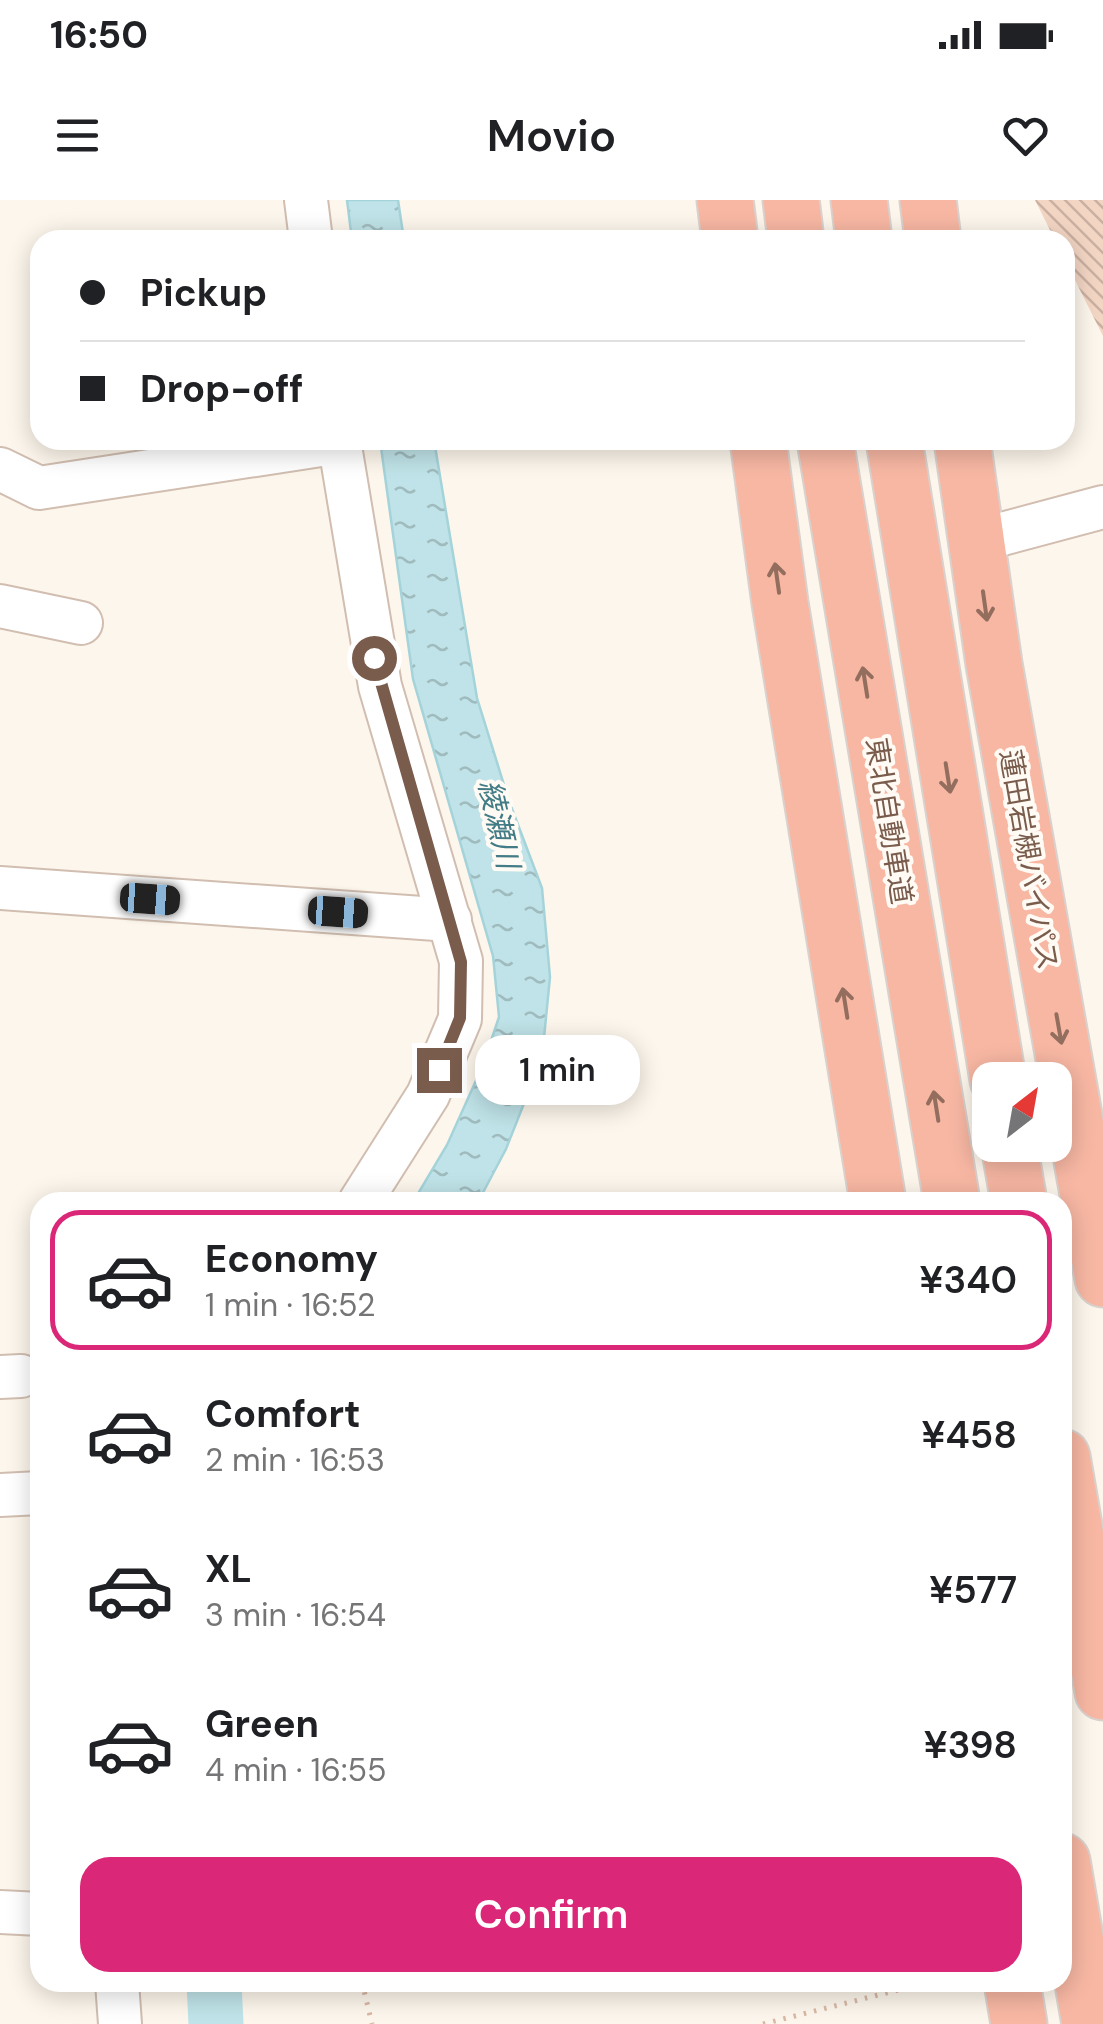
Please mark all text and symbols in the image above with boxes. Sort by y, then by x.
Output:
text: 16:50 [50,10,148,60]
text: Movio [487,106,616,165]
icon: menu [50,108,105,163]
icon: heart [998,108,1053,163]
text: Pickup [140,268,267,318]
text: Drop-off [140,364,303,414]
one-way arrow [767,562,785,595]
one-way arrow [977,589,995,621]
route start [352,636,397,681]
one-way arrow [856,666,874,699]
street label: 東北自動車道 [858,735,920,907]
street label: 蓮田岩槻バイパス [991,747,1067,973]
one-way arrow [939,761,958,794]
water label: 綾瀬川 [470,776,529,875]
car [119,882,181,916]
car [307,895,369,929]
one-way arrow [836,987,854,1019]
one-way arrow [1050,1013,1069,1045]
callout: 1 min [474,1035,639,1105]
route end [417,1048,462,1093]
text: 1 min [519,1049,596,1091]
north arrow [972,1062,1072,1162]
map controls [972,1062,1072,1162]
one-way arrow [926,1091,945,1123]
text: Economy [205,1234,378,1284]
icon: car [85,1235,175,1325]
text: ¥340 [919,1255,1017,1305]
text: 1 min · 16:52 [205,1284,375,1326]
text: Comfort [205,1389,361,1439]
icon: car [85,1390,175,1480]
text: ¥458 [921,1410,1017,1460]
text: 2 min · 16:53 [205,1439,385,1481]
text: XL [205,1544,252,1594]
icon: car [85,1545,175,1635]
text: ¥577 [929,1565,1017,1615]
text: 3 min · 16:54 [205,1594,386,1636]
text: Green [205,1699,319,1749]
icon: car [85,1700,175,1790]
text: ¥398 [924,1720,1017,1770]
text: 4 min · 16:55 [205,1749,386,1791]
button: Confirm [80,1857,1022,1972]

